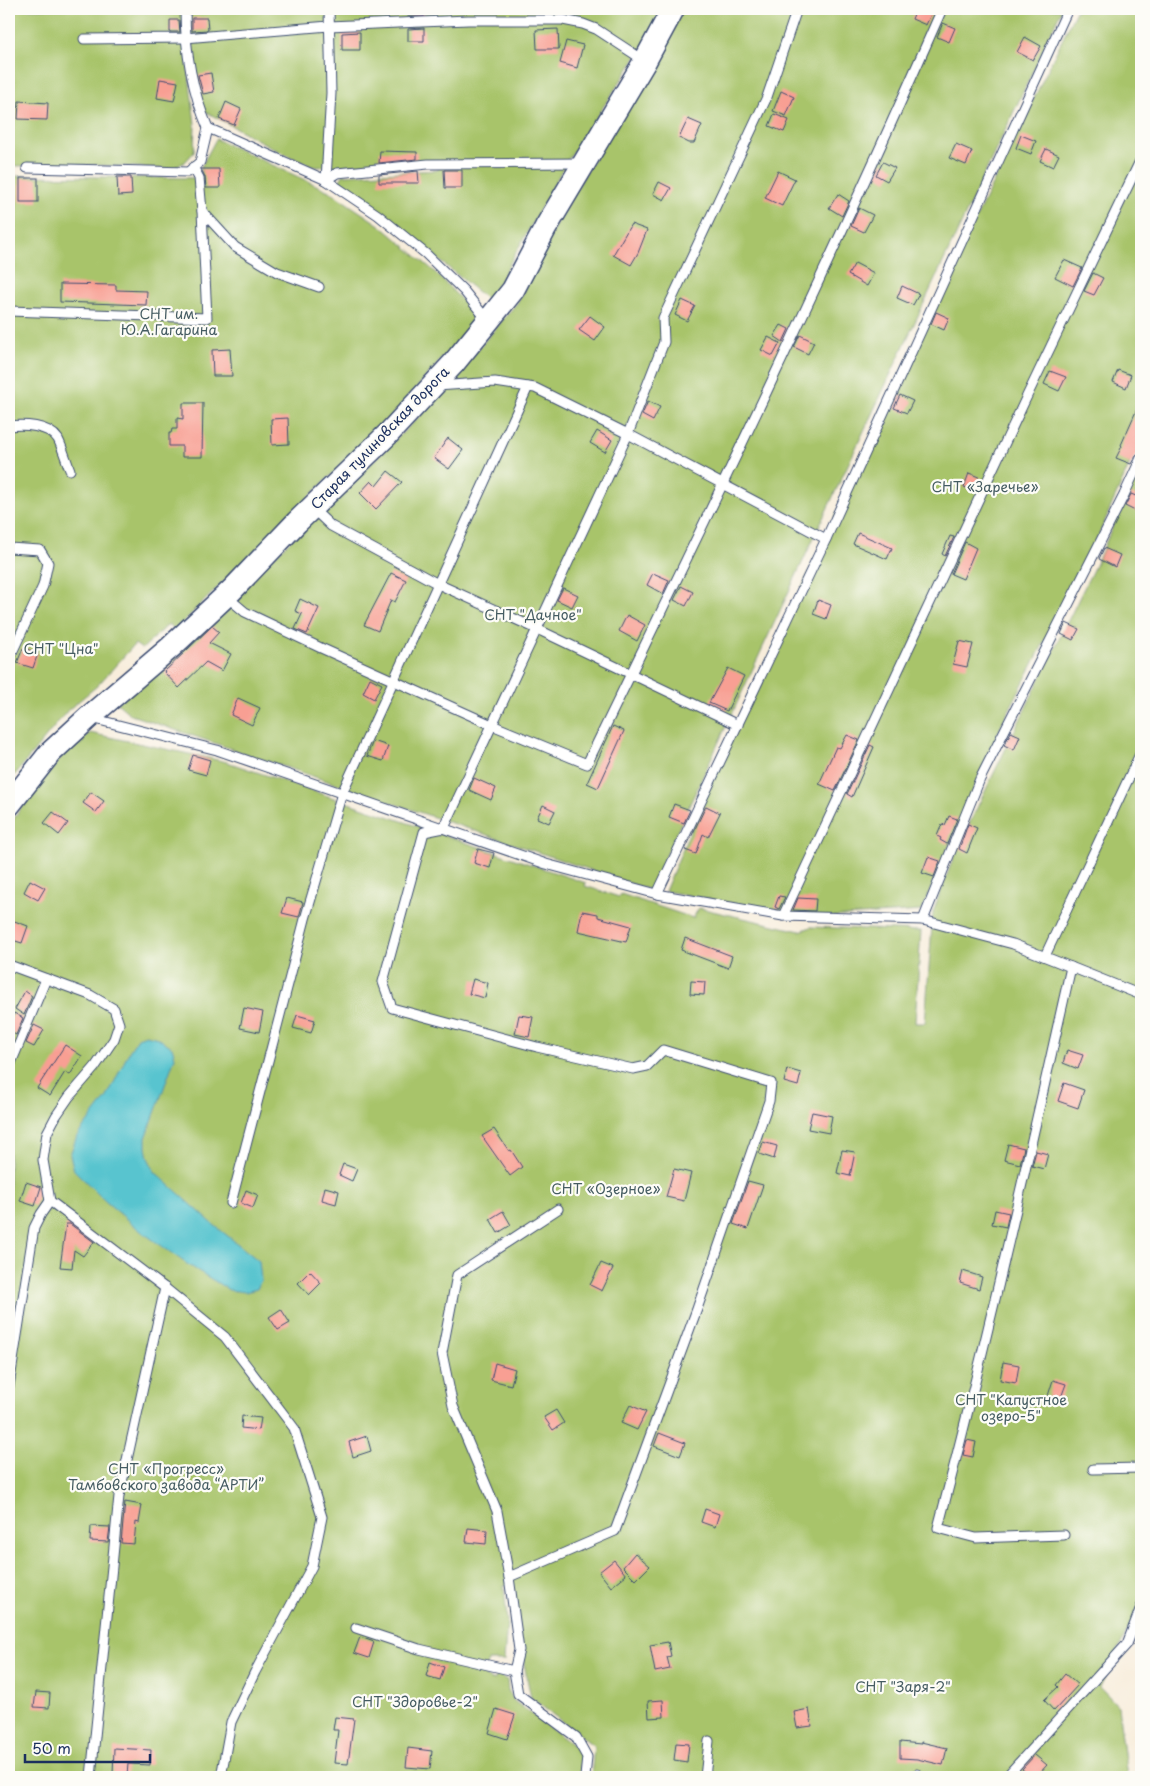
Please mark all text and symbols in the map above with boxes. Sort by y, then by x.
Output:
park label: СНТ им. Ю.А.Гагарина [121,303,217,340]
street label: Старая тулиновская дорога [305,361,454,514]
park label: СНТ «Заречье» [932,476,1038,497]
park label: СНТ "Дачное" [484,604,582,625]
park label: СНТ "Цна" [23,638,99,659]
park label: СНТ «Озерное» [551,1178,661,1199]
park label: СНТ "Капустное озеро-5" [955,1389,1067,1426]
park label: СНТ «Прогресс» Тамбовского завода “АРТИ” [68,1458,265,1495]
park label: СНТ "Заря-2" [855,1676,951,1697]
park label: СНТ "Здоровье-2" [352,1691,478,1712]
scale bar [25,1731,150,1763]
text: 50 m [32,1736,71,1759]

